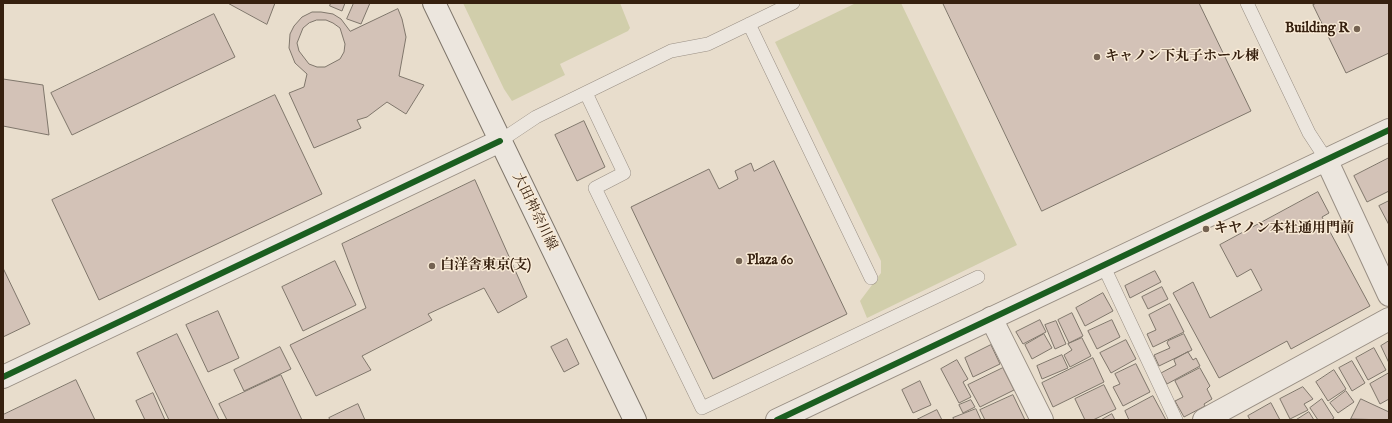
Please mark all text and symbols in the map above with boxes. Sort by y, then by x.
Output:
place label: Building R [1285,21,1349,37]
marker: Building R [1352,24,1362,34]
place label: キャノン下丸子ホール棟 [1105,49,1259,65]
marker: キャノン下丸子ホール棟 [1092,52,1102,62]
street label: 大田神奈川線 [508,171,560,253]
place label: キヤノン本社通用門前 [1214,221,1354,237]
marker: キヤノン本社通用門前 [1201,224,1211,234]
place label: Plaza 60 [747,253,793,269]
marker: Plaza 60 [734,256,744,266]
place label: 白洋舎東京(支) [440,258,531,274]
marker: 白洋舎東京(支) [427,261,437,271]

